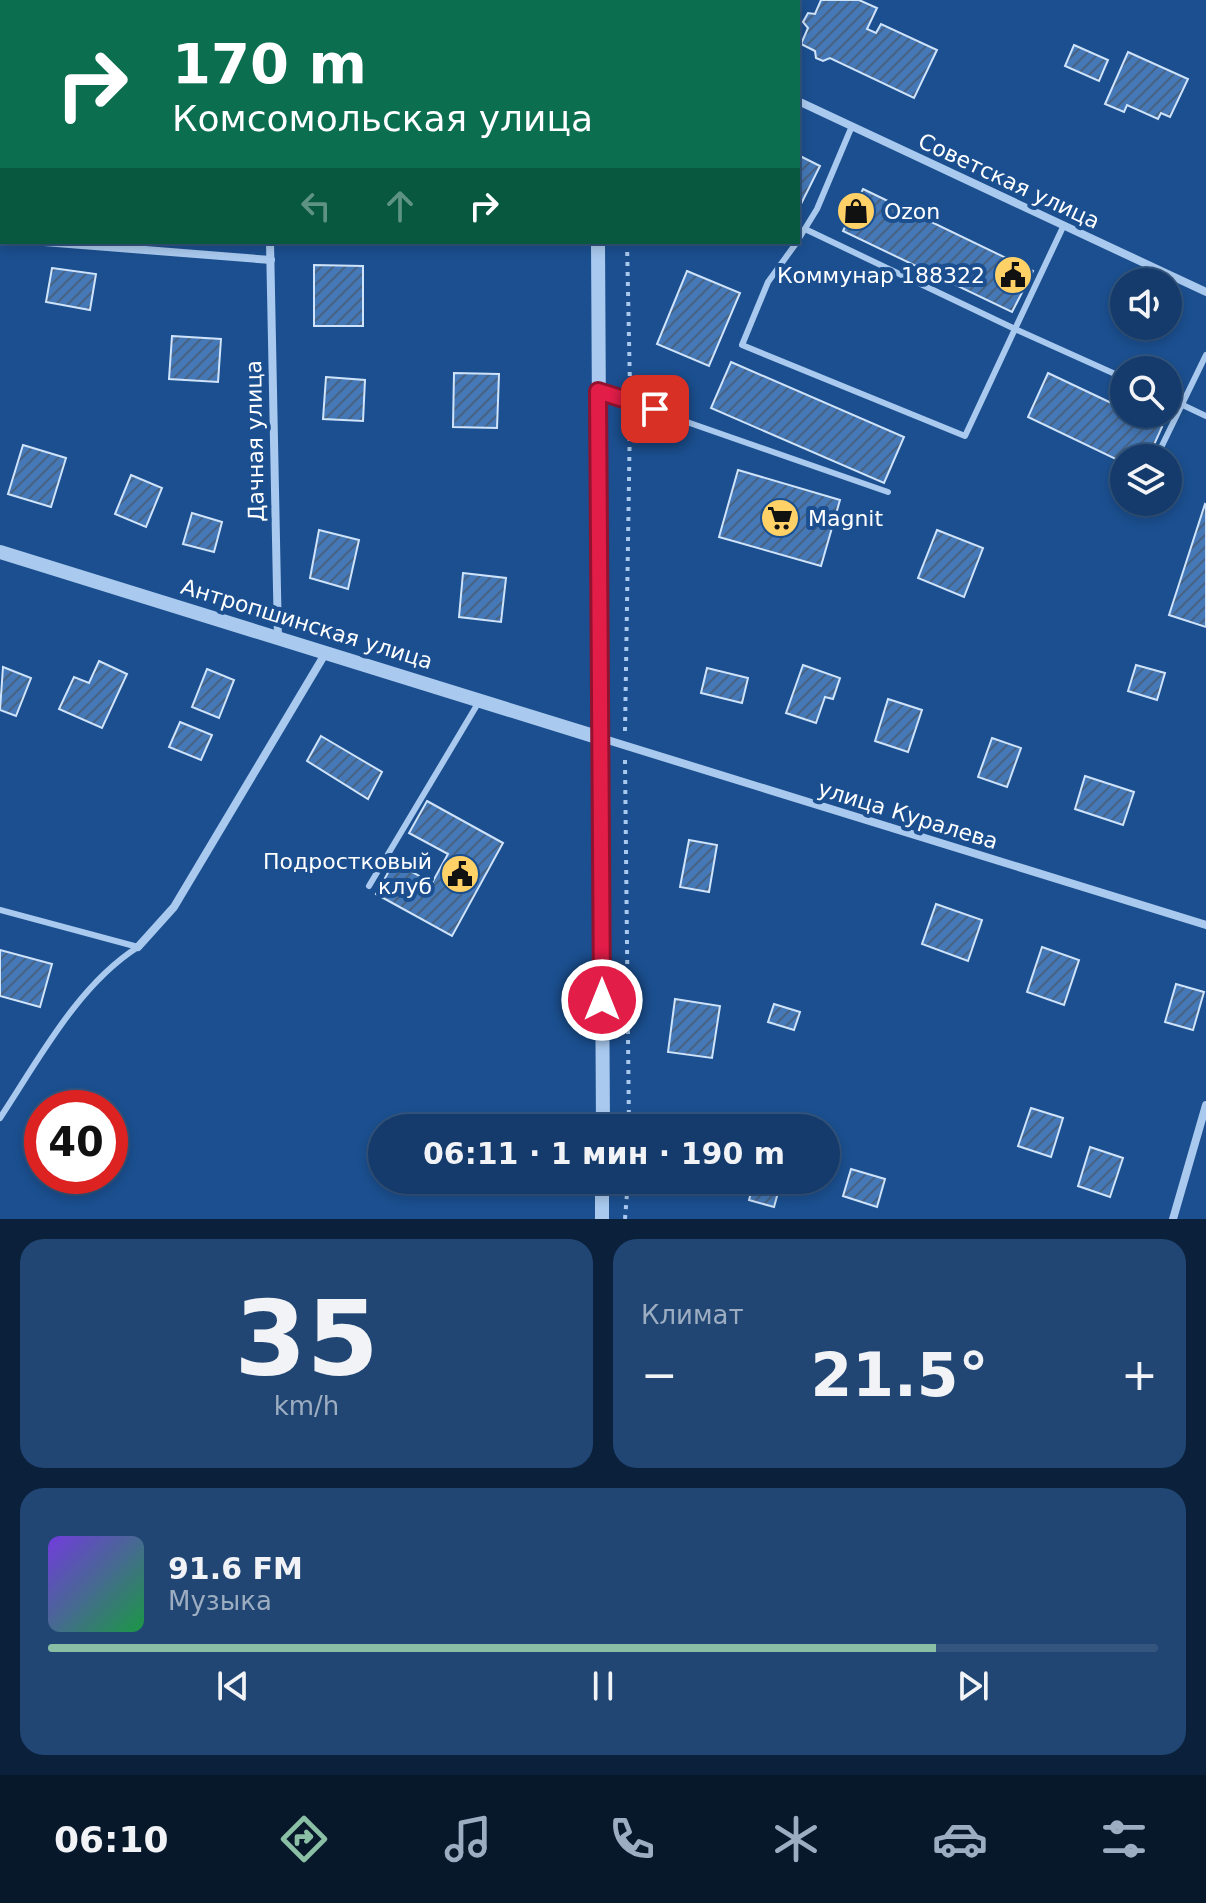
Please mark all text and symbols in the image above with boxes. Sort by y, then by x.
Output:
text: 170 m [172,31,367,96]
icon: right [40,32,144,136]
text: Комсомольская улица [172,98,593,139]
street label: Советская улица [914,128,1104,234]
icon: left [294,184,338,228]
icon: ahead [378,184,422,228]
icon: right [462,184,506,228]
shop icon: Ozon [835,190,877,232]
place label: Ozon [884,199,940,224]
public building icon: Коммунар 188322 [992,254,1034,296]
place label: Коммунар 188322 [777,263,985,288]
map controls [1110,268,1182,516]
button: sound [1110,268,1182,340]
button: search [1110,356,1182,428]
street label: Дачная улица [241,360,269,522]
pin [621,375,689,443]
icon: arrive [633,387,677,431]
button: layers [1110,444,1182,516]
supermarket icon: Magnit [759,497,801,539]
place label: Magnit [808,506,883,531]
street label: Антропшинская улица [178,574,436,674]
street label: улица Куралева [815,776,1001,854]
place label: Подростковый клуб [263,849,432,899]
public building icon: Подростковый клуб [439,853,481,895]
position arrow [560,958,644,1042]
speed limit sign: 40 [24,1090,128,1194]
text: 06:11 · 1 мин · 190 m [423,1136,785,1171]
text: 35 [234,1278,379,1400]
text: Климат [641,1300,744,1330]
text: 21.5° [810,1340,989,1410]
text: − [641,1349,678,1400]
text: + [1121,1349,1158,1400]
text: km/h [274,1391,339,1421]
text: 91.6 FM [168,1551,303,1586]
text: Музыка [168,1586,272,1616]
icon: previous [211,1664,255,1708]
icon: pause [581,1664,625,1708]
icon: next [951,1664,995,1708]
icon: directions [276,1811,332,1867]
icon: music [440,1811,496,1867]
icon: phone [604,1811,660,1867]
icon: climate [768,1811,824,1867]
icon: car [932,1811,988,1867]
icon: filters [1096,1811,1152,1867]
text: 06:10 [54,1819,169,1860]

